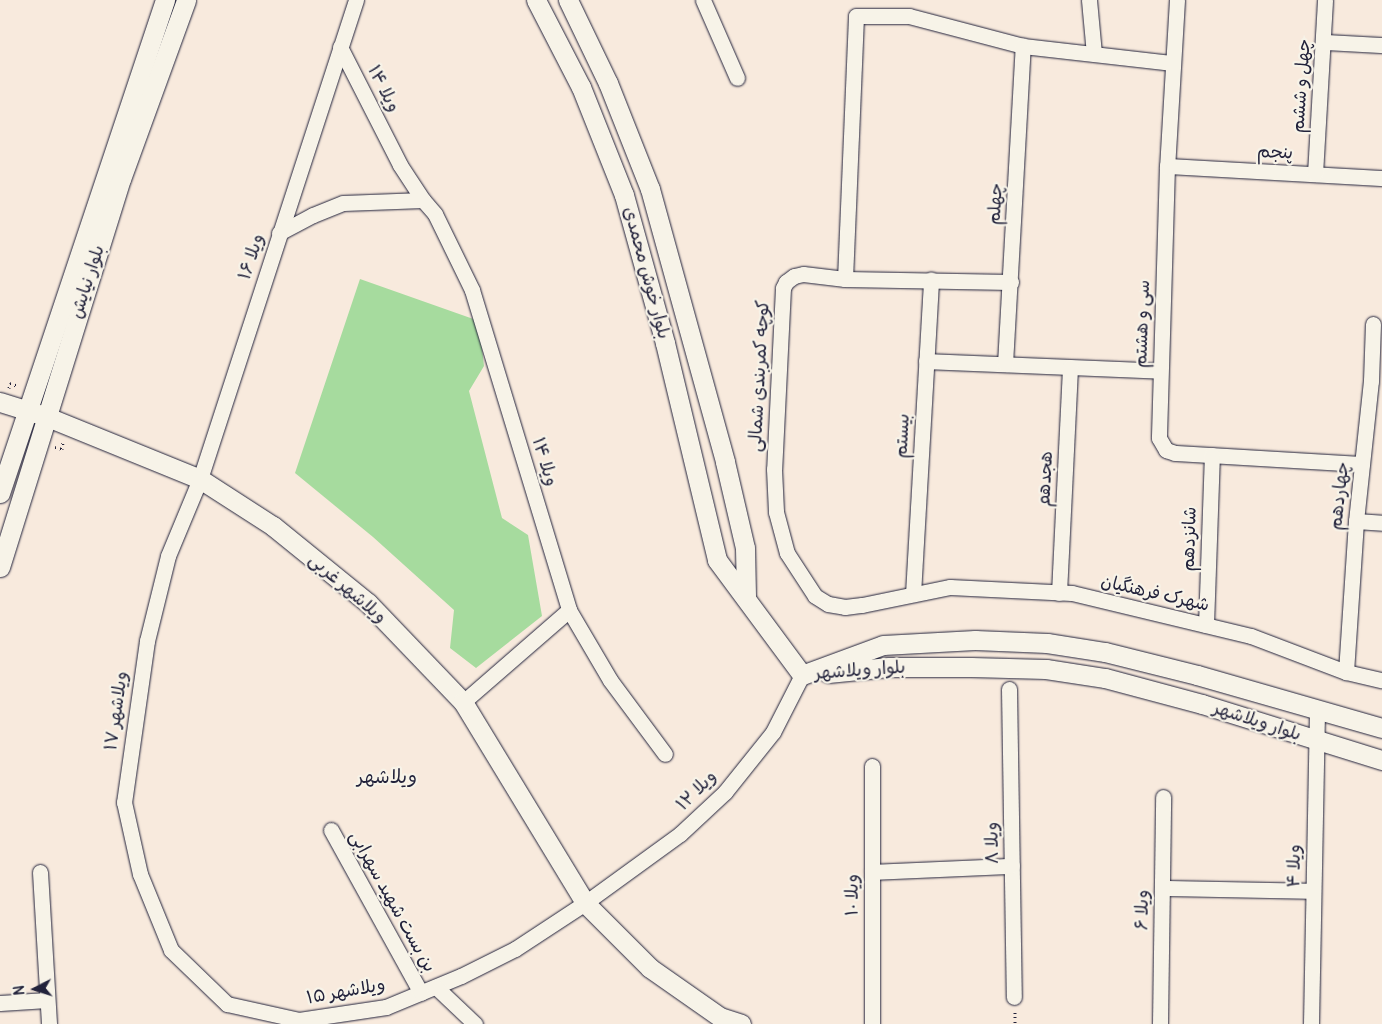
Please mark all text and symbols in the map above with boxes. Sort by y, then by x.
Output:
street label: چهل و ششم [1288,38,1316,134]
street label: ۱۴ ویلا [362,62,404,116]
street label: پنجم [1256,141,1294,165]
street label: چهلم [984,182,1008,226]
street label: بلوار خوش محمدی [618,205,674,341]
street label: ۱۶ ویلا [234,231,270,283]
street label: بلوار نیایش [66,243,110,321]
street label: سی و هشتم [1131,280,1155,368]
street label: کوچه کمربندی شمالی [745,299,775,453]
street label: بیستم [891,413,915,459]
street label: ۱۴ ویلا [526,435,562,489]
street label: هجدهم [1034,451,1058,507]
street label: چهاردهم [1326,461,1354,531]
street label: شانزدهم [1178,506,1202,572]
street label: ویلاشهر غربی [304,549,390,629]
street label: شهرک فرهنگیان [1099,571,1211,617]
street label: بلوار ویلاشهر [814,657,906,685]
street label: ویلاشهر ۱۷ [101,670,133,752]
street label: بلوار ویلاشهر [1210,698,1304,746]
street label: ویلا ۱۲ [672,766,722,816]
district label: ویلاشهر [357,767,417,789]
street label: ویلا ۸ [982,822,1004,864]
street label: بن بست شهید سهرابی [344,828,440,976]
street label: ۴ ویلا [1284,844,1306,888]
street label: ۱۰ ویلا [842,874,864,916]
street label: ۶ ویلا [1132,890,1154,930]
north arrow [10,964,60,1014]
street label: ویلاشهر ۱۵ [305,974,387,1010]
text: N [11,985,28,996]

